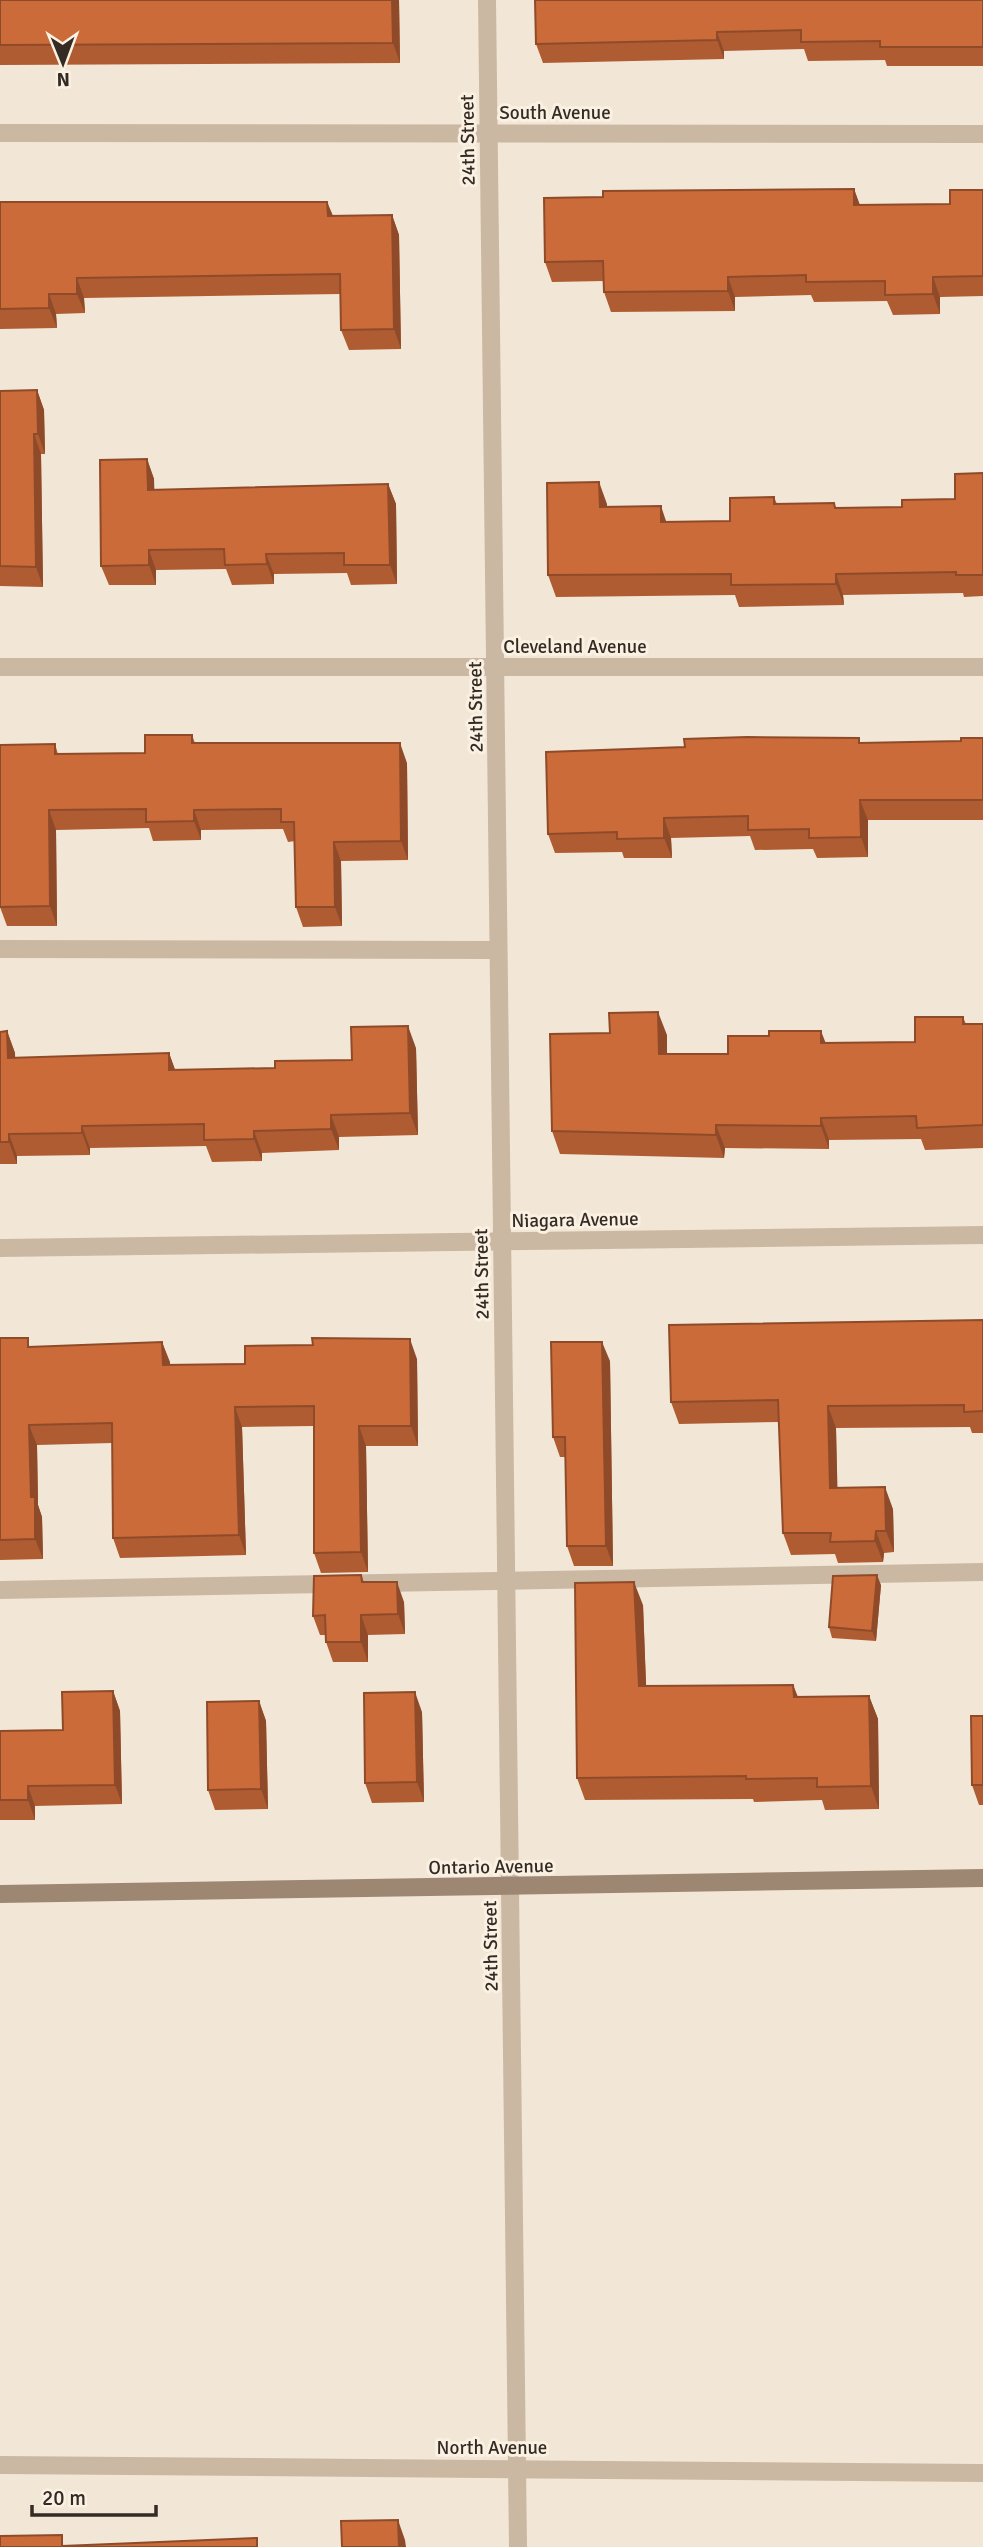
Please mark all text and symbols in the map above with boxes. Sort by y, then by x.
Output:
north arrow [28,28,98,98]
text: N [56,67,70,91]
street label: 24th Street [455,94,481,186]
street label: South Avenue [499,101,611,125]
street label: Cleveland Avenue [503,635,647,659]
street label: 24th Street [463,661,489,753]
street label: Niagara Avenue [511,1207,639,1233]
street label: 24th Street [469,1228,495,1320]
street label: Ontario Avenue [428,1854,554,1880]
street label: 24th Street [478,1900,504,1992]
street label: North Avenue [437,2436,547,2460]
scale bar [32,2474,156,2518]
text: 20 m [42,2485,86,2511]

